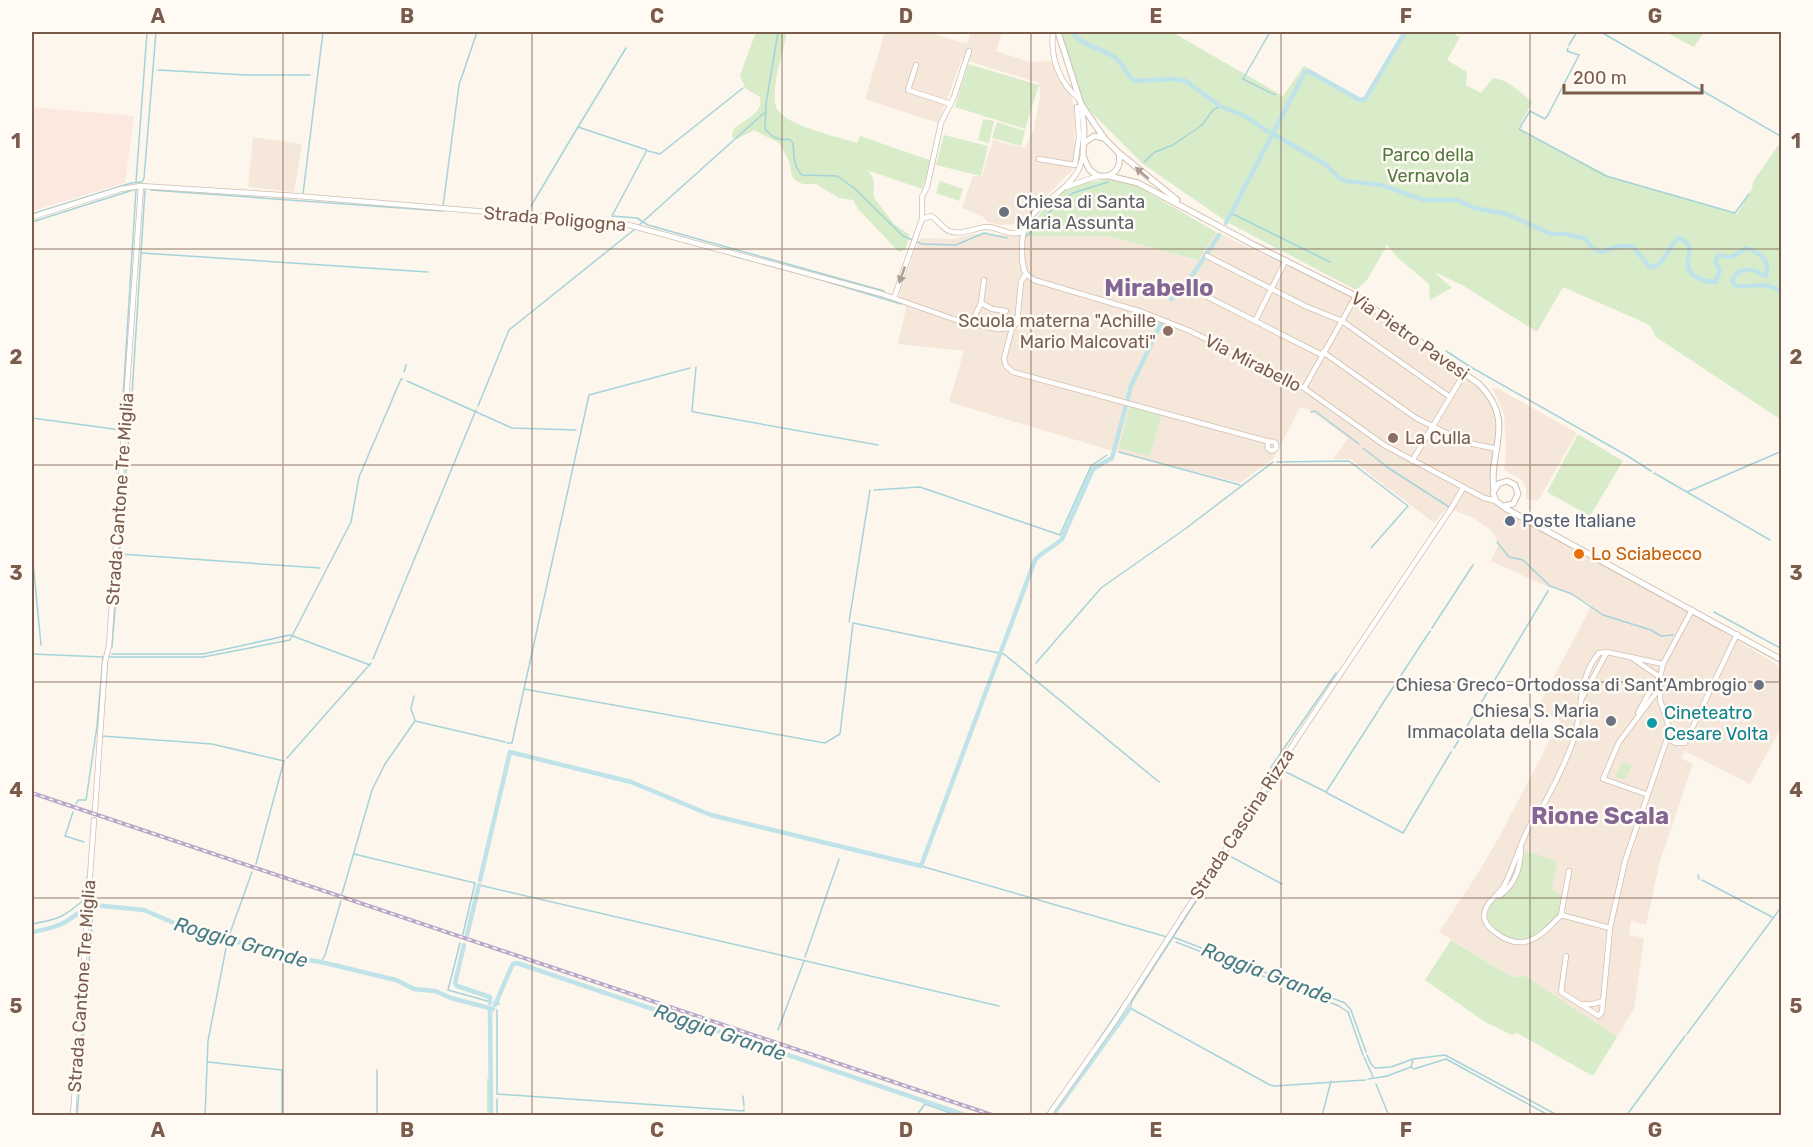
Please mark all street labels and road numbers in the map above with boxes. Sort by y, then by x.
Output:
street label: Strada Poligogna [483,202,627,236]
street label: Via Pietro Pavesi [1347,287,1473,385]
street label: Via Mirabello [1201,329,1305,397]
street label: Strada Cantone Tre Miglia [102,392,138,606]
street label: Strada Cascina Rizza [1185,745,1299,903]
street label: Strada Cantone Tre Miglia [64,879,100,1093]

